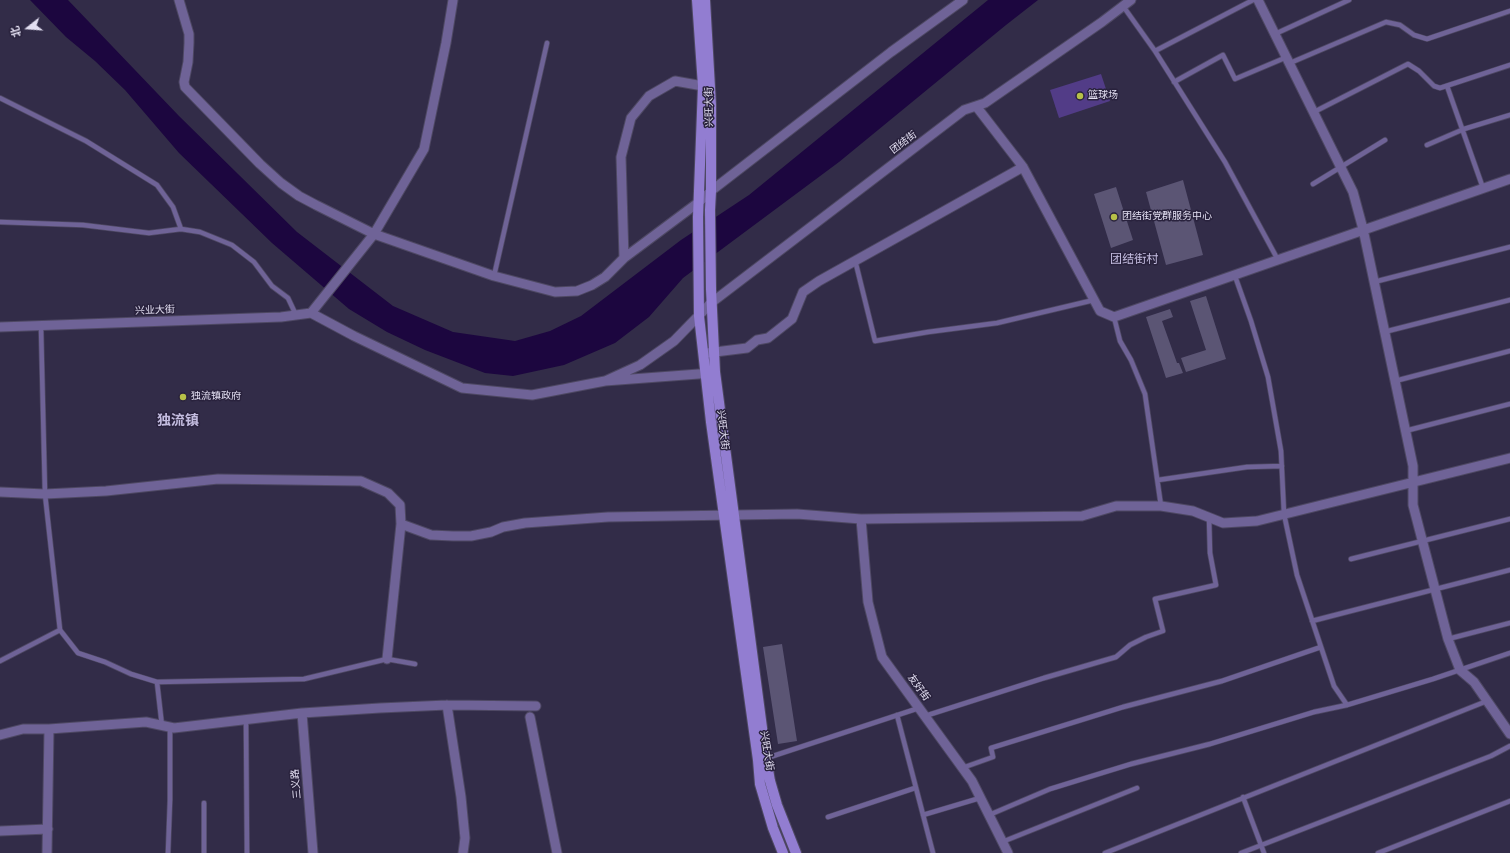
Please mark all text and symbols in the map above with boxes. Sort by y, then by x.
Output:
north arrow [8,8,48,48]
text: 北 [7,24,25,39]
street label: 兴旺大街 [704,87,716,127]
place label: 篮球场 [1088,90,1118,102]
marker: 篮球场 [1075,91,1085,101]
street label: 团结街 [888,129,920,157]
place label: 团结街党群服务中心 [1122,211,1212,223]
marker: 团结街党群服务中心 [1109,212,1119,222]
district label: 团结街村 [1110,253,1158,267]
street label: 兴业大街 [135,304,175,318]
place label: 独流镇政府 [191,391,241,403]
marker: 独流镇政府 [178,392,188,402]
street label: 兴旺大街 [714,409,730,451]
district label: 独流镇 [157,414,199,430]
street label: 友好街 [904,672,932,704]
street label: 兴旺大街 [757,730,775,772]
street label: 三义路 [290,769,304,799]

